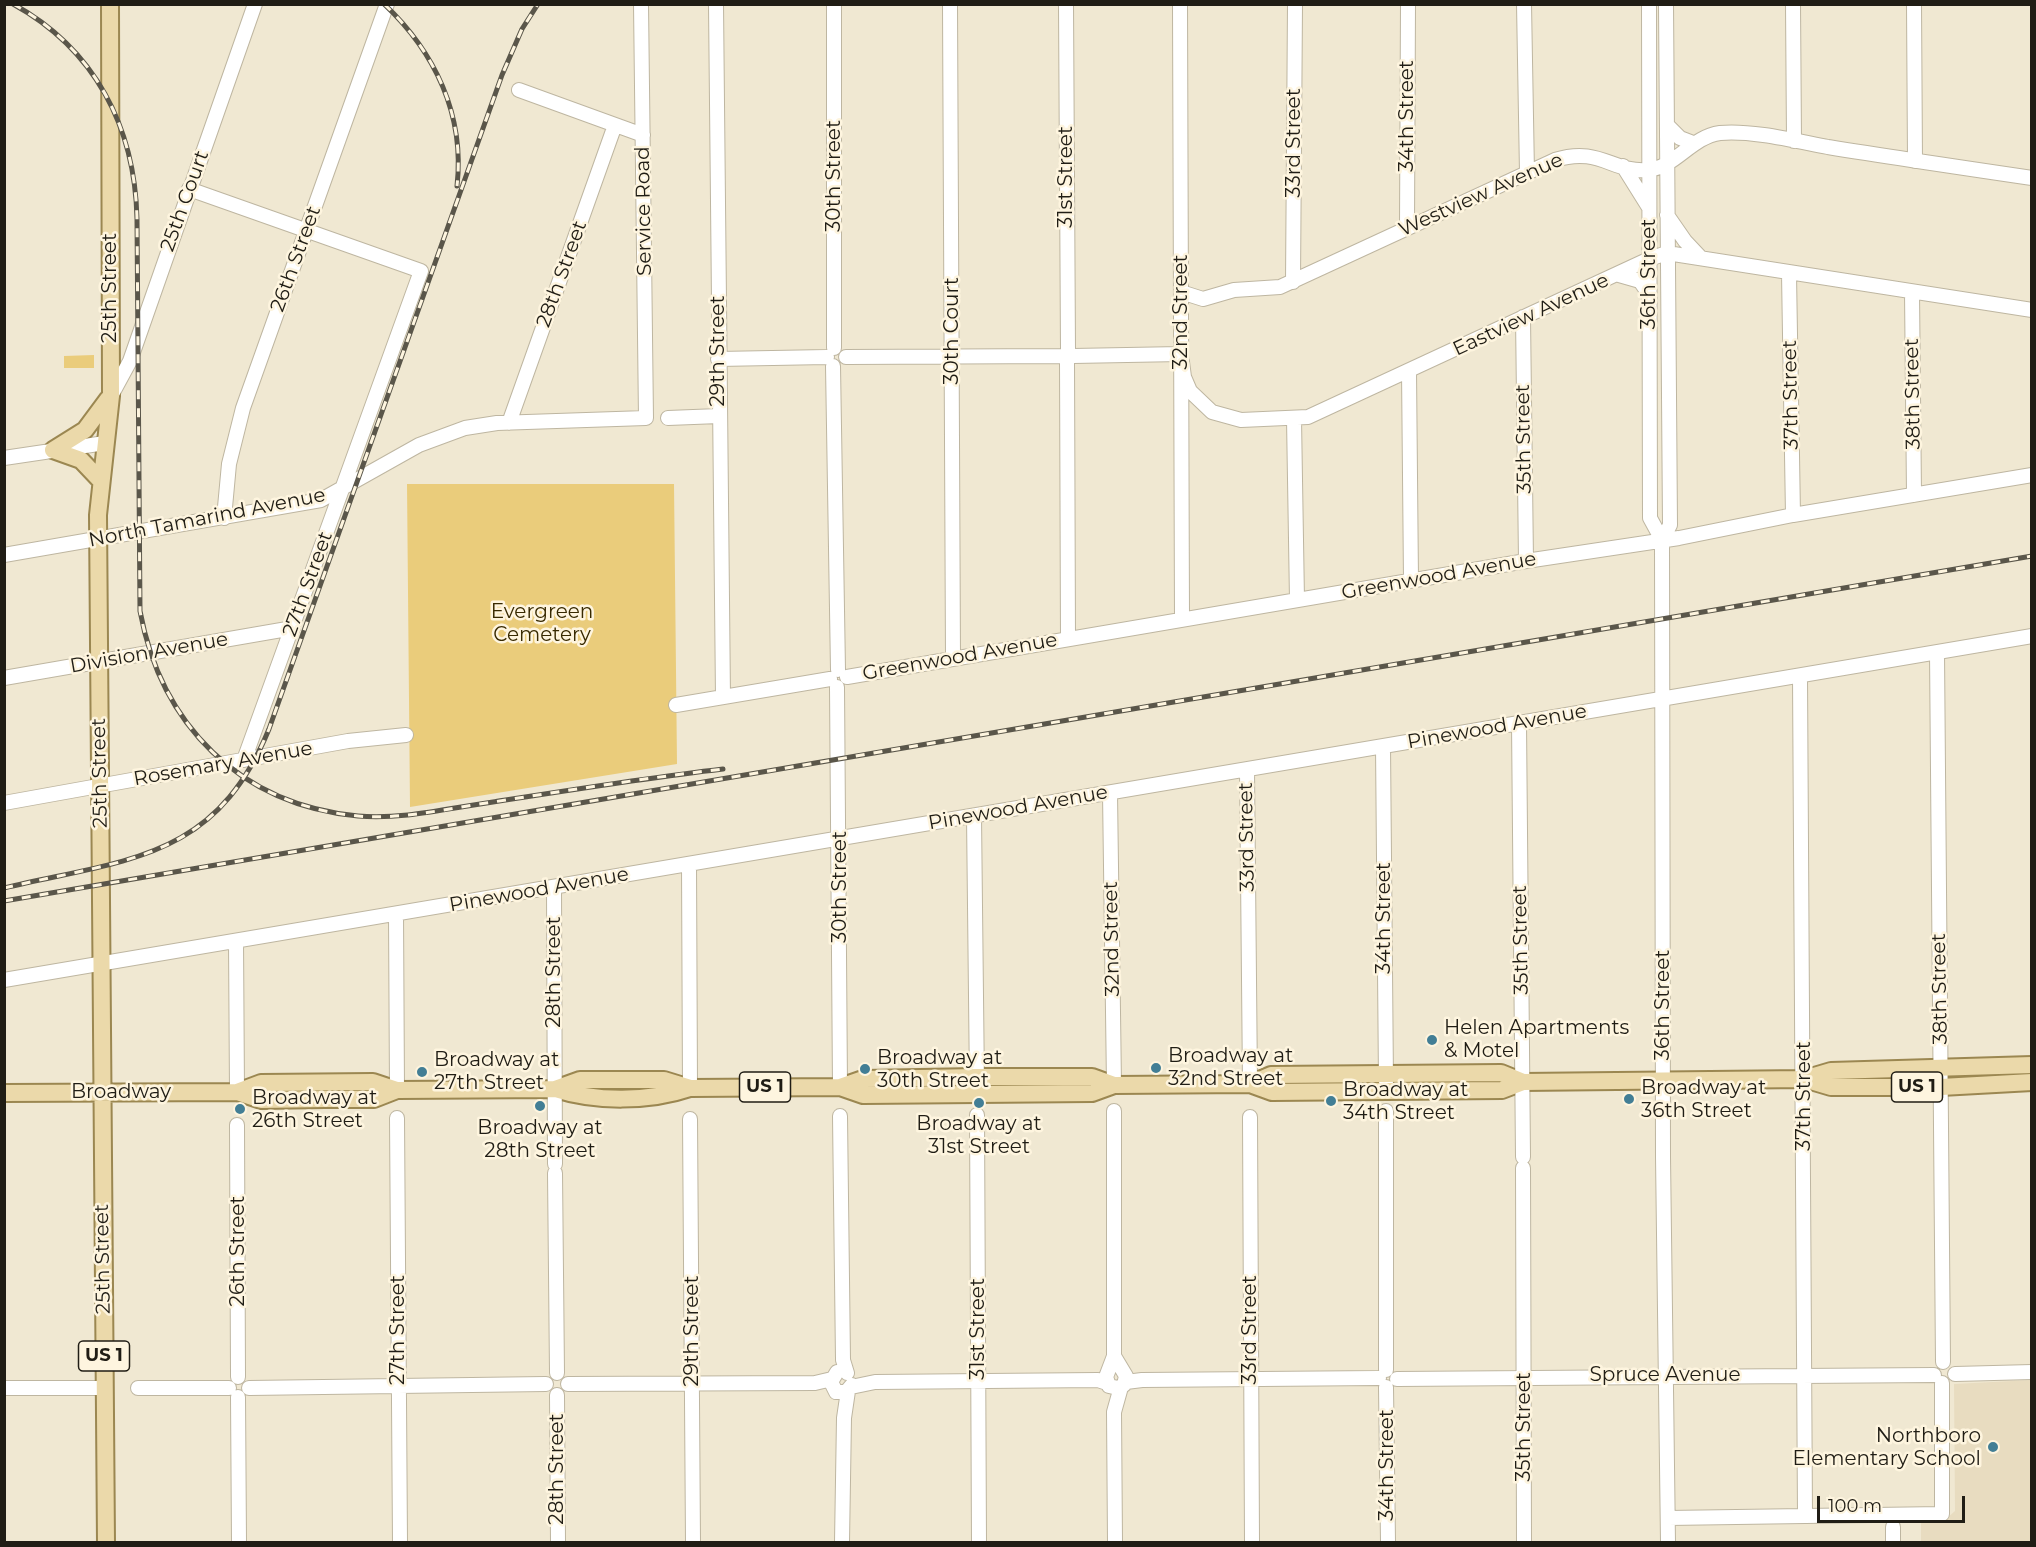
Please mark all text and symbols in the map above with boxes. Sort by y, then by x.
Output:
street label: 34th Street [1395,60,1419,172]
street label: 33rd Street [1282,88,1306,198]
street label: 30th Street [822,120,846,232]
street label: 31st Street [1054,126,1078,228]
street label: Service Road [631,146,657,276]
street label: 25th Court [156,147,214,255]
street label: Westview Avenue [1395,148,1567,242]
street label: 26th Street [266,203,326,315]
street label: 28th Street [532,218,592,330]
street label: 36th Street [1637,219,1661,329]
street label: 25th Street [98,233,122,343]
street label: 32nd Street [1169,254,1193,370]
street label: Eastview Avenue [1449,268,1613,362]
street label: 30th Court [940,277,964,385]
street label: 29th Street [706,295,730,407]
street label: 38th Street [1900,338,1926,450]
street label: 37th Street [1778,340,1804,450]
street label: 35th Street [1511,384,1537,494]
street label: North Tamarind Avenue [87,483,327,553]
street label: 27th Street [278,528,338,640]
street label: Greenwood Avenue [1340,547,1538,605]
park label: Evergreen Cemetery [491,600,593,647]
street label: Division Avenue [68,627,230,679]
street label: Greenwood Avenue [861,628,1059,686]
street label: Pinewood Avenue [1405,699,1589,755]
street label: 25th Street [87,718,113,828]
street label: Rosemary Avenue [132,736,314,792]
street label: Pinewood Avenue [926,780,1110,836]
street label: 33rd Street [1234,782,1260,892]
street label: 30th Street [828,831,852,943]
street label: Pinewood Avenue [447,862,631,918]
street label: 34th Street [1372,862,1396,974]
street label: 32nd Street [1099,881,1125,997]
street label: 35th Street [1508,885,1534,995]
street label: 28th Street [542,916,566,1028]
street label: 38th Street [1927,933,1953,1045]
street label: 36th Street [1651,950,1675,1060]
place label: Helen Apartments & Motel [1444,1016,1629,1063]
marker: Helen Apartments & Motel [1425,1033,1439,1047]
street label: 37th Street [1792,1041,1816,1151]
place label: Broadway at 32nd Street [1168,1044,1293,1091]
place label: Broadway at 30th Street [877,1046,1002,1093]
place label: Broadway at 27th Street [434,1048,559,1095]
marker: Broadway at 32nd Street [1149,1061,1163,1075]
marker: Broadway at 30th Street [858,1062,872,1076]
marker: Broadway at 27th Street [415,1065,429,1079]
road number: US 1 [740,1072,790,1102]
road number: US 1 [1892,1072,1942,1102]
place label: Broadway at 36th Street [1641,1076,1766,1123]
place label: Broadway at 34th Street [1343,1078,1468,1125]
street label: Broadway [71,1080,171,1104]
place label: Broadway at 26th Street [252,1086,377,1133]
marker: Broadway at 36th Street [1622,1092,1636,1106]
marker: Broadway at 34th Street [1324,1094,1338,1108]
marker: Broadway at 31st Street [972,1096,986,1110]
marker: Broadway at 28th Street [533,1099,547,1113]
marker: Broadway at 26th Street [233,1102,247,1116]
place label: Broadway at 31st Street [916,1112,1042,1159]
place label: Broadway at 28th Street [477,1116,603,1163]
street label: 26th Street [226,1196,250,1306]
street label: 25th Street [90,1204,116,1314]
street label: 27th Street [386,1275,410,1385]
street label: 29th Street [680,1275,704,1387]
street label: 33rd Street [1238,1275,1262,1385]
street label: 31st Street [966,1278,990,1380]
road number: US 1 [78,1341,130,1371]
street label: Spruce Avenue [1589,1363,1741,1387]
street label: 35th Street [1512,1372,1536,1482]
street label: 34th Street [1375,1409,1399,1521]
street label: 28th Street [545,1413,569,1525]
place label: Northboro Elementary School [1792,1424,1981,1471]
marker: Northboro Elementary School [1986,1440,2000,1454]
scale bar [1820,1484,1968,1522]
text: 100 m [1828,1495,1882,1517]

